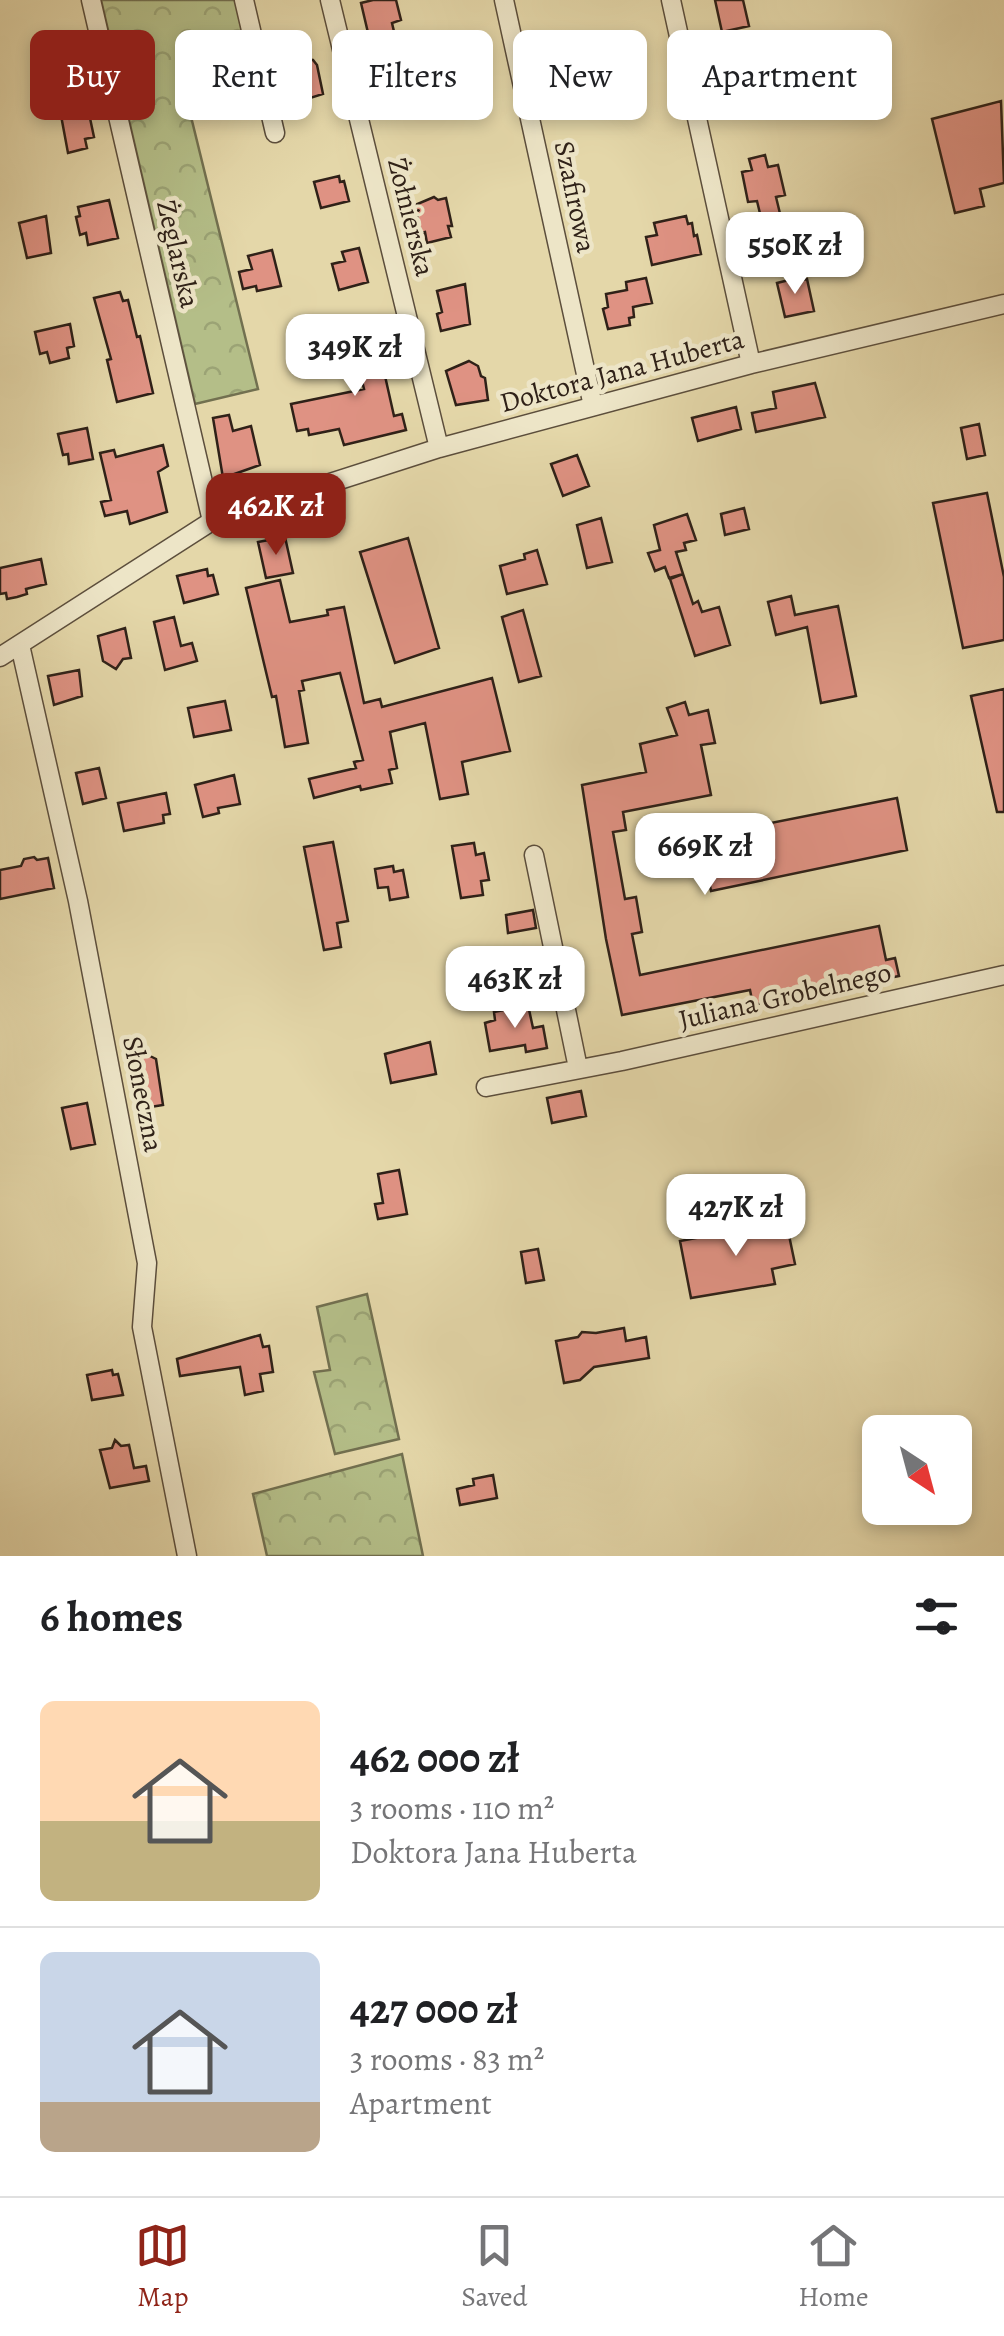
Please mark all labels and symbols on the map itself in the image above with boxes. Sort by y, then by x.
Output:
street label: Szafirowa [545,138,605,256]
street label: Żołnierska [378,154,444,280]
street label: Żeglarska [147,196,209,312]
pin: 550K zł [703,212,887,297]
pin: 349K zł [263,314,447,399]
street label: Doktora Jana Huberta [496,320,748,422]
pin: 462K zł [184,473,368,558]
pin: 669K zł [613,813,797,898]
pin: 463K zł [423,946,607,1031]
street label: Juliana Grobelnego [675,953,895,1039]
street label: Słoneczna [113,1033,173,1155]
pin: 427K zł [644,1174,828,1259]
north arrow [862,1415,972,1525]

